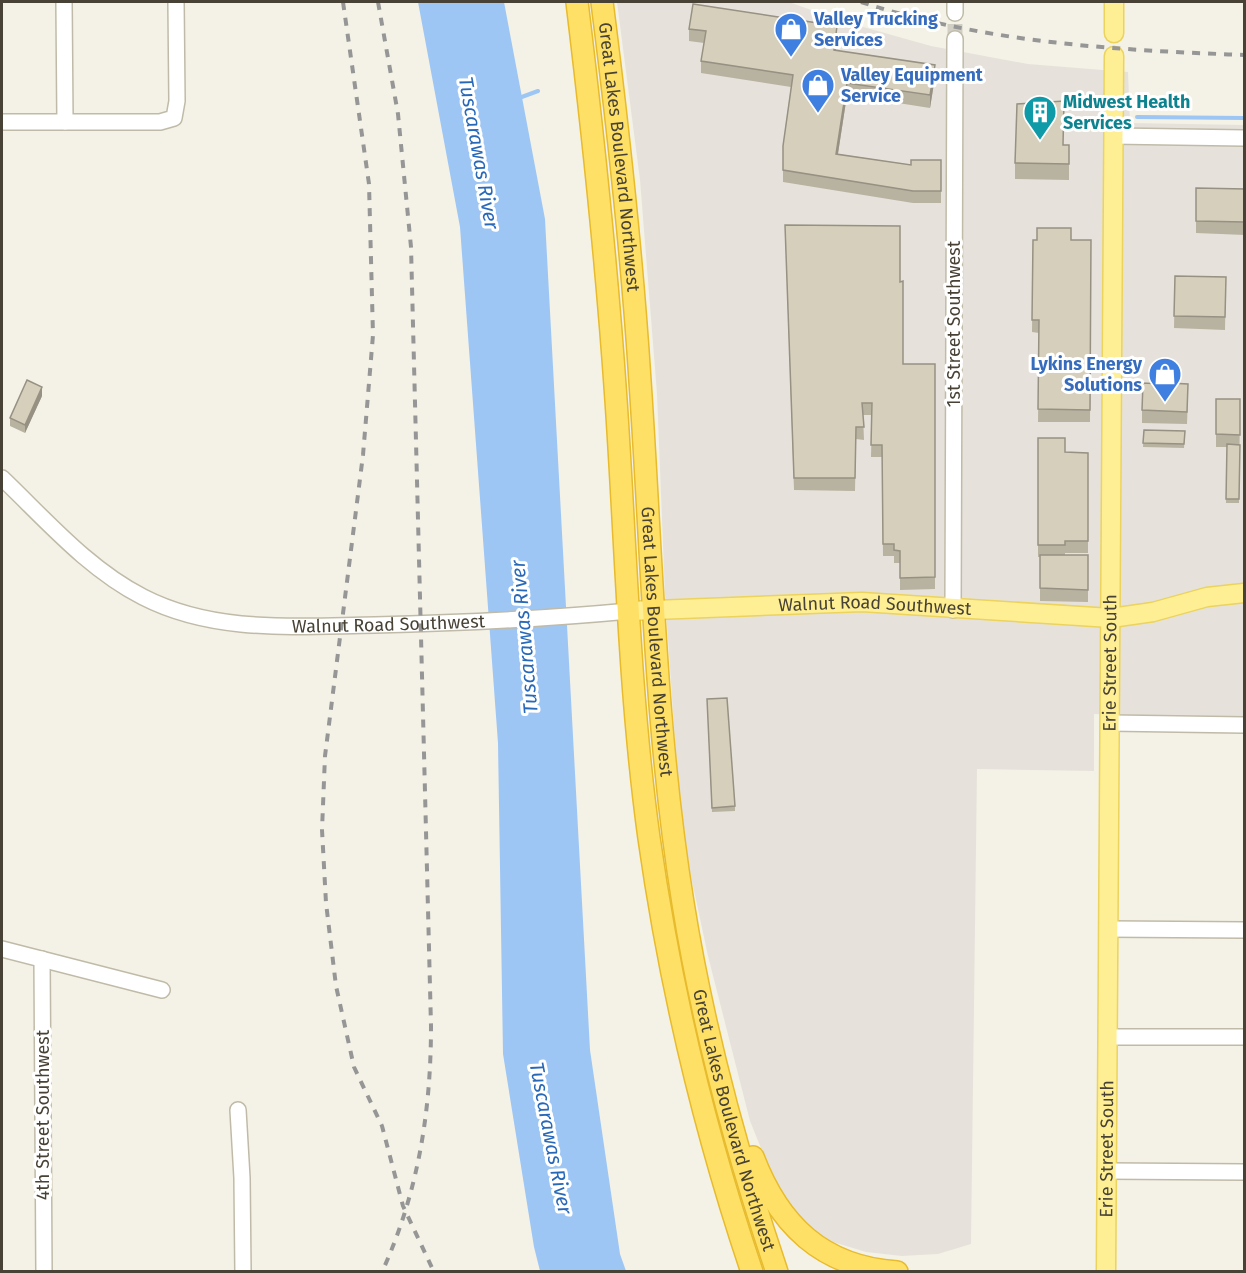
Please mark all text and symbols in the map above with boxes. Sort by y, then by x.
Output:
place label: Valley Trucking Services [813,8,938,51]
shop icon: Valley Trucking Services [773,11,809,58]
street label: Great Lakes Boulevard Northwest [594,21,644,293]
place label: Valley Equipment Service [840,64,984,107]
shop icon: Valley Equipment Service [800,67,836,114]
water label: Tuscarawas River [454,75,504,232]
place label: Midwest Health Services [1063,91,1190,134]
building icon: Midwest Health Services [1022,94,1058,141]
street label: 1st Street Southwest [943,240,965,407]
place label: Lykins Energy Solutions [1031,353,1143,396]
shop icon: Lykins Energy Solutions [1147,356,1183,403]
street label: Great Lakes Boulevard Northwest [637,506,678,778]
water label: Tuscarawas River [505,558,543,715]
street label: Walnut Road Southwest [778,591,972,620]
street label: Erie Street South [1099,594,1121,732]
street label: Walnut Road Southwest [292,610,486,637]
street label: Great Lakes Boulevard Northwest [688,987,780,1254]
street label: 4th Street Southwest [32,1029,54,1200]
water label: Tuscarawas River [525,1060,578,1217]
street label: Erie Street South [1095,1080,1118,1218]

